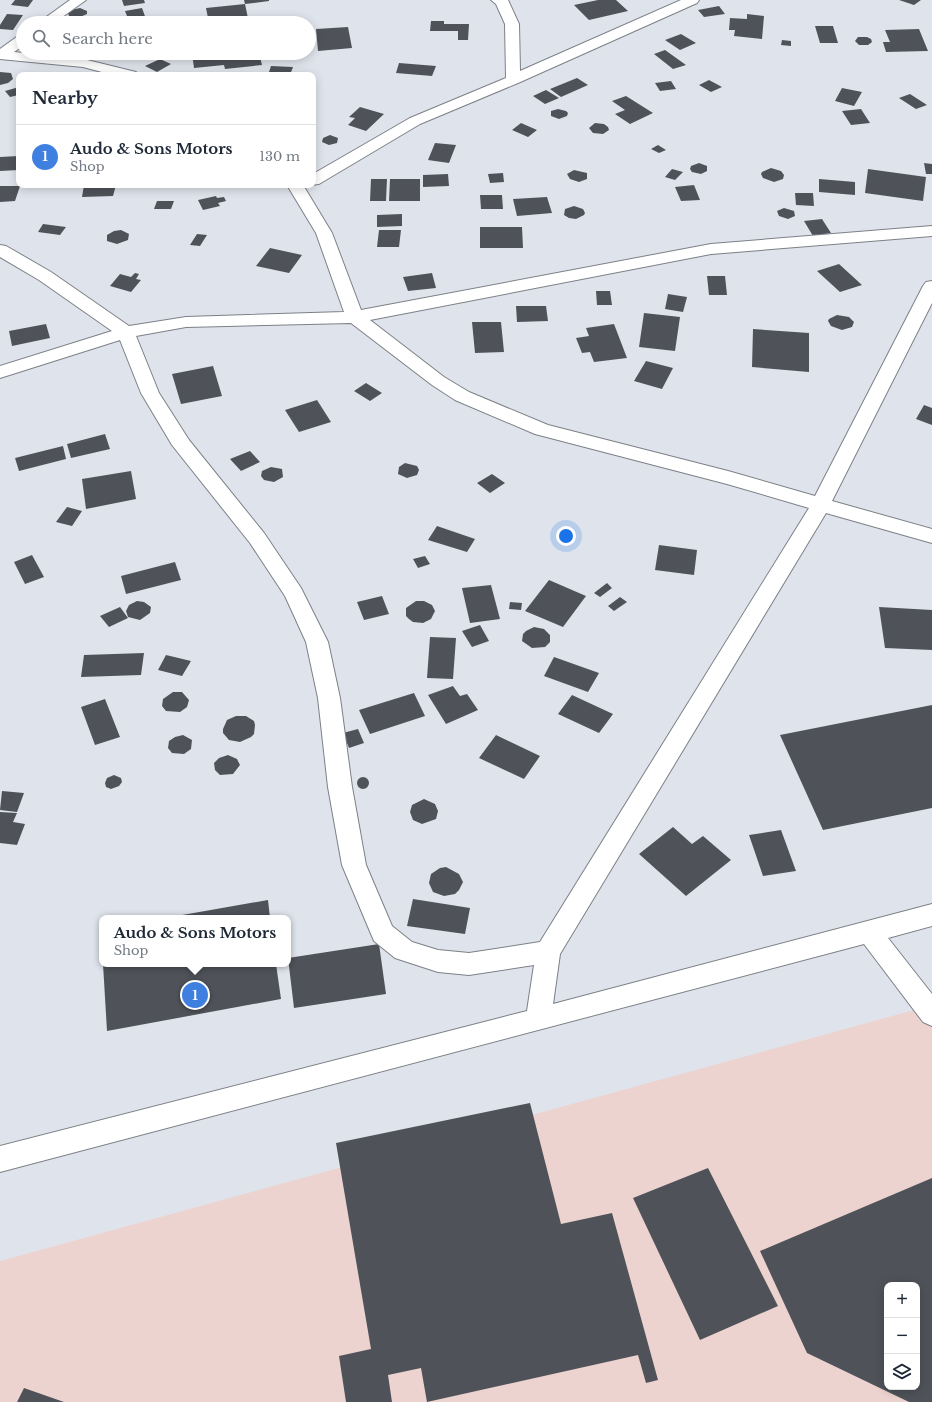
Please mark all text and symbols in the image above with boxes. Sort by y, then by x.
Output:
search box [16,16,316,60]
icon: search [30,27,52,49]
text: Search here [62,29,153,48]
text: Nearby [32,88,98,109]
text: Audo & Sons Motors [70,139,233,158]
text: 1 [42,148,48,165]
text: 130 m [259,148,300,165]
text: Shop [70,158,105,175]
your location [556,526,576,546]
popup [99,915,291,967]
text: Audo & Sons Motors [114,923,276,942]
text: Shop [114,942,148,959]
pin: 1 [182,980,208,1010]
map controls [884,1282,920,1390]
button: + [884,1282,920,1318]
button: − [884,1318,920,1354]
button: layers [884,1354,920,1390]

